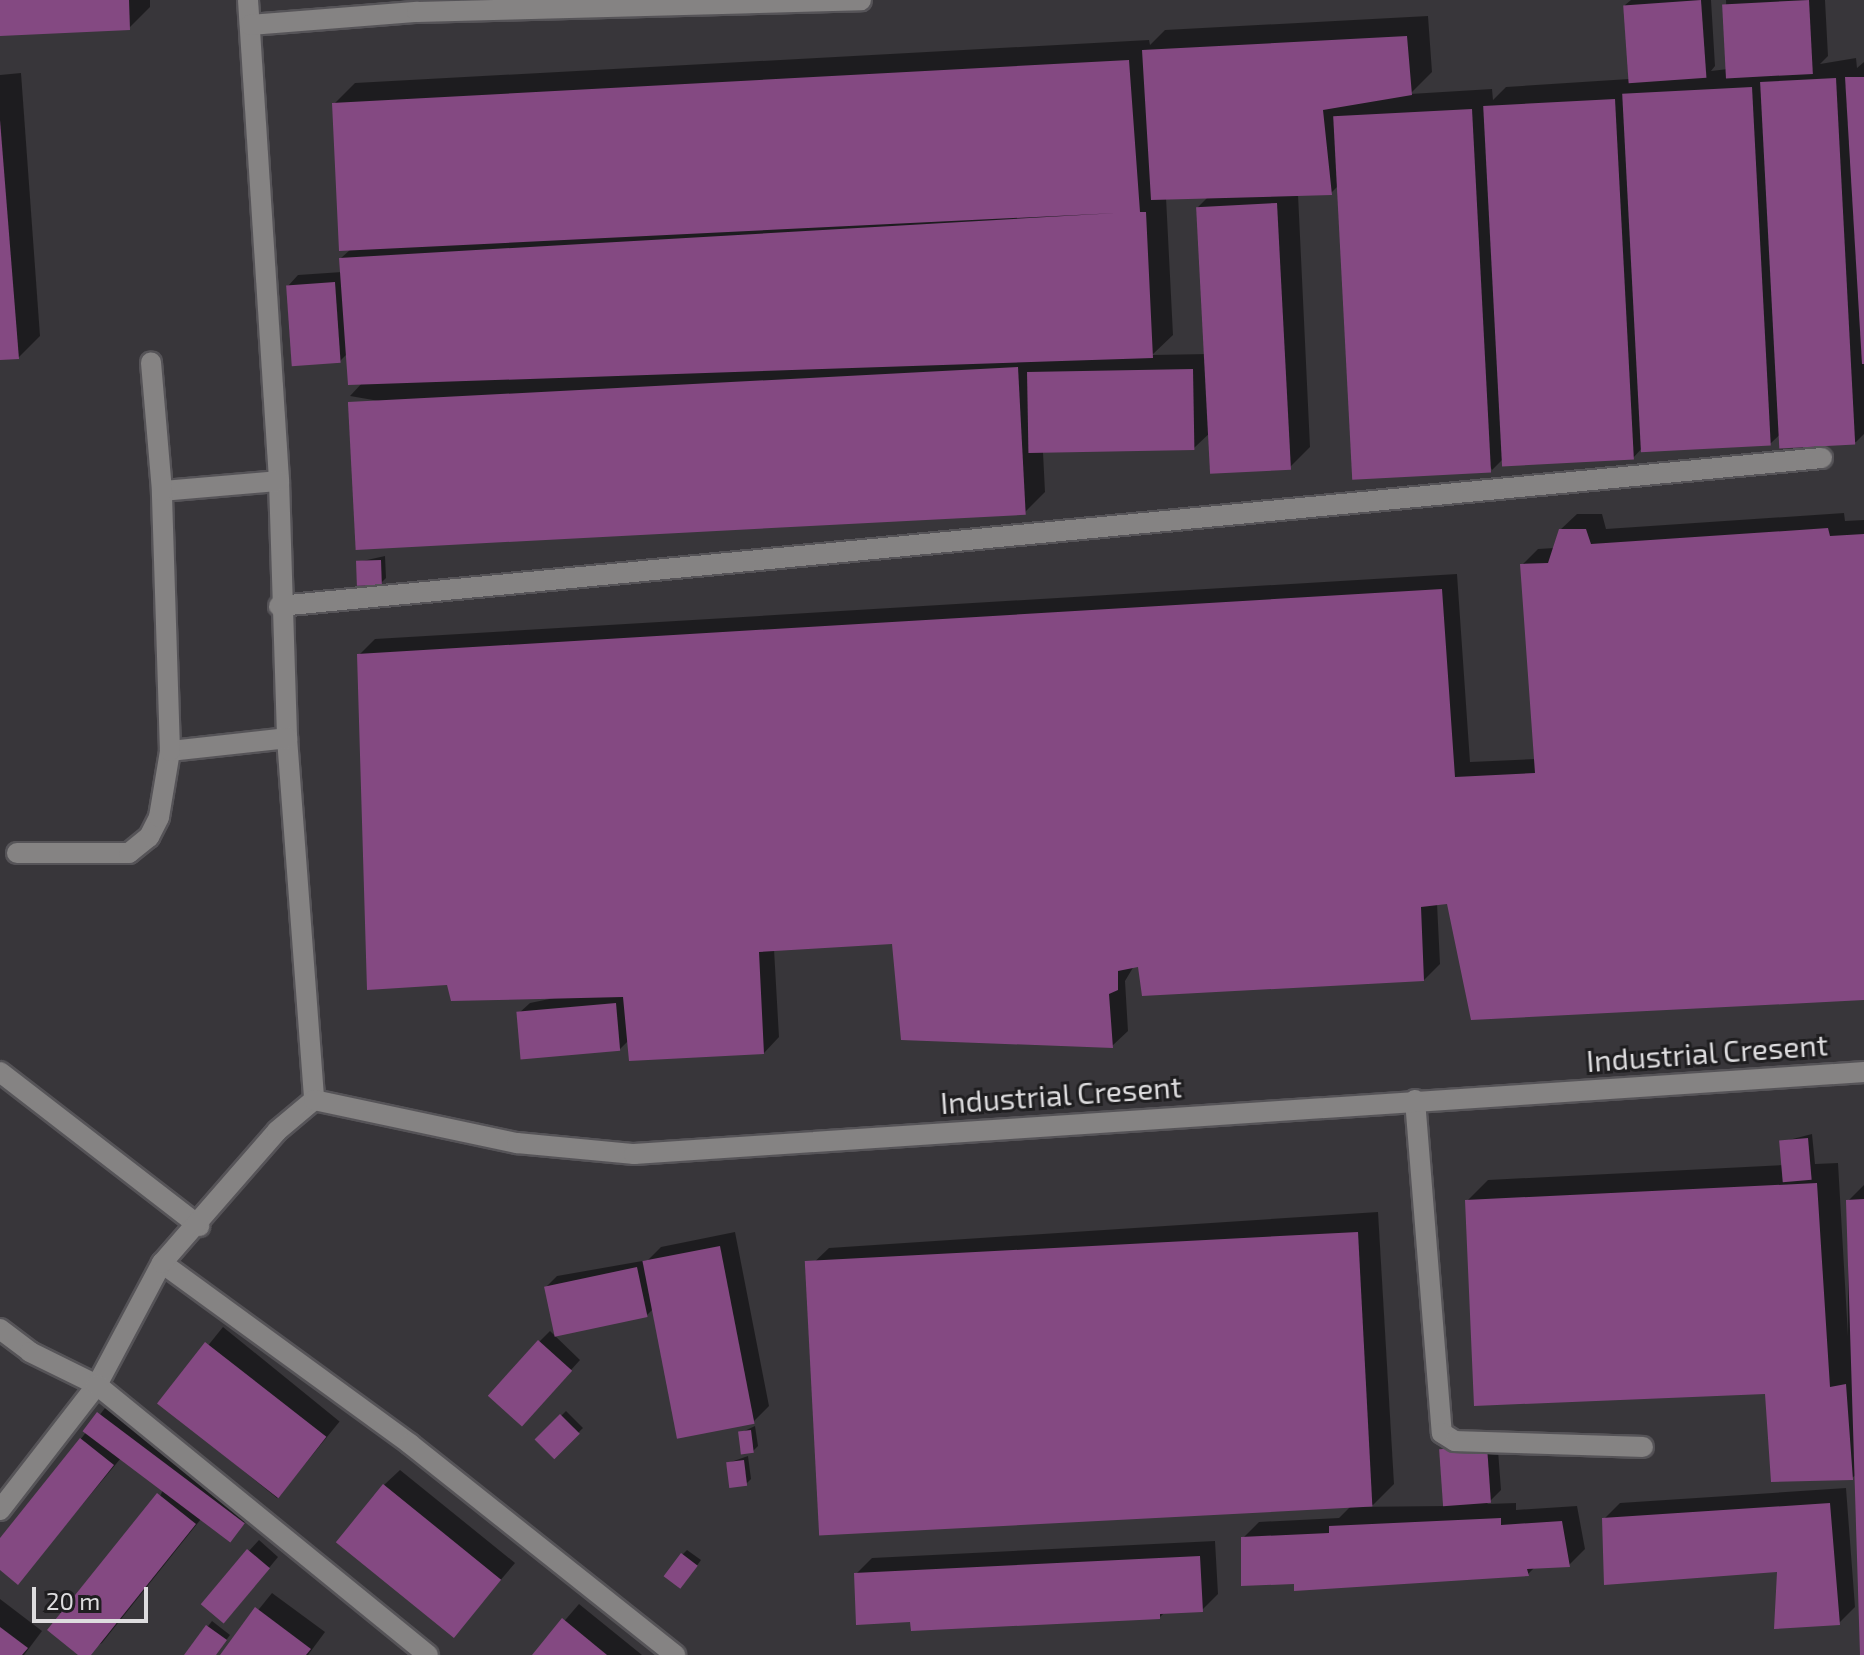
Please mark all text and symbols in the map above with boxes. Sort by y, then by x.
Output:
street label: Industrial Cresent [1585,1026,1829,1078]
street label: Industrial Cresent [939,1068,1183,1120]
scale bar [36,1571,152,1621]
text: 20 m [46,1586,100,1615]

